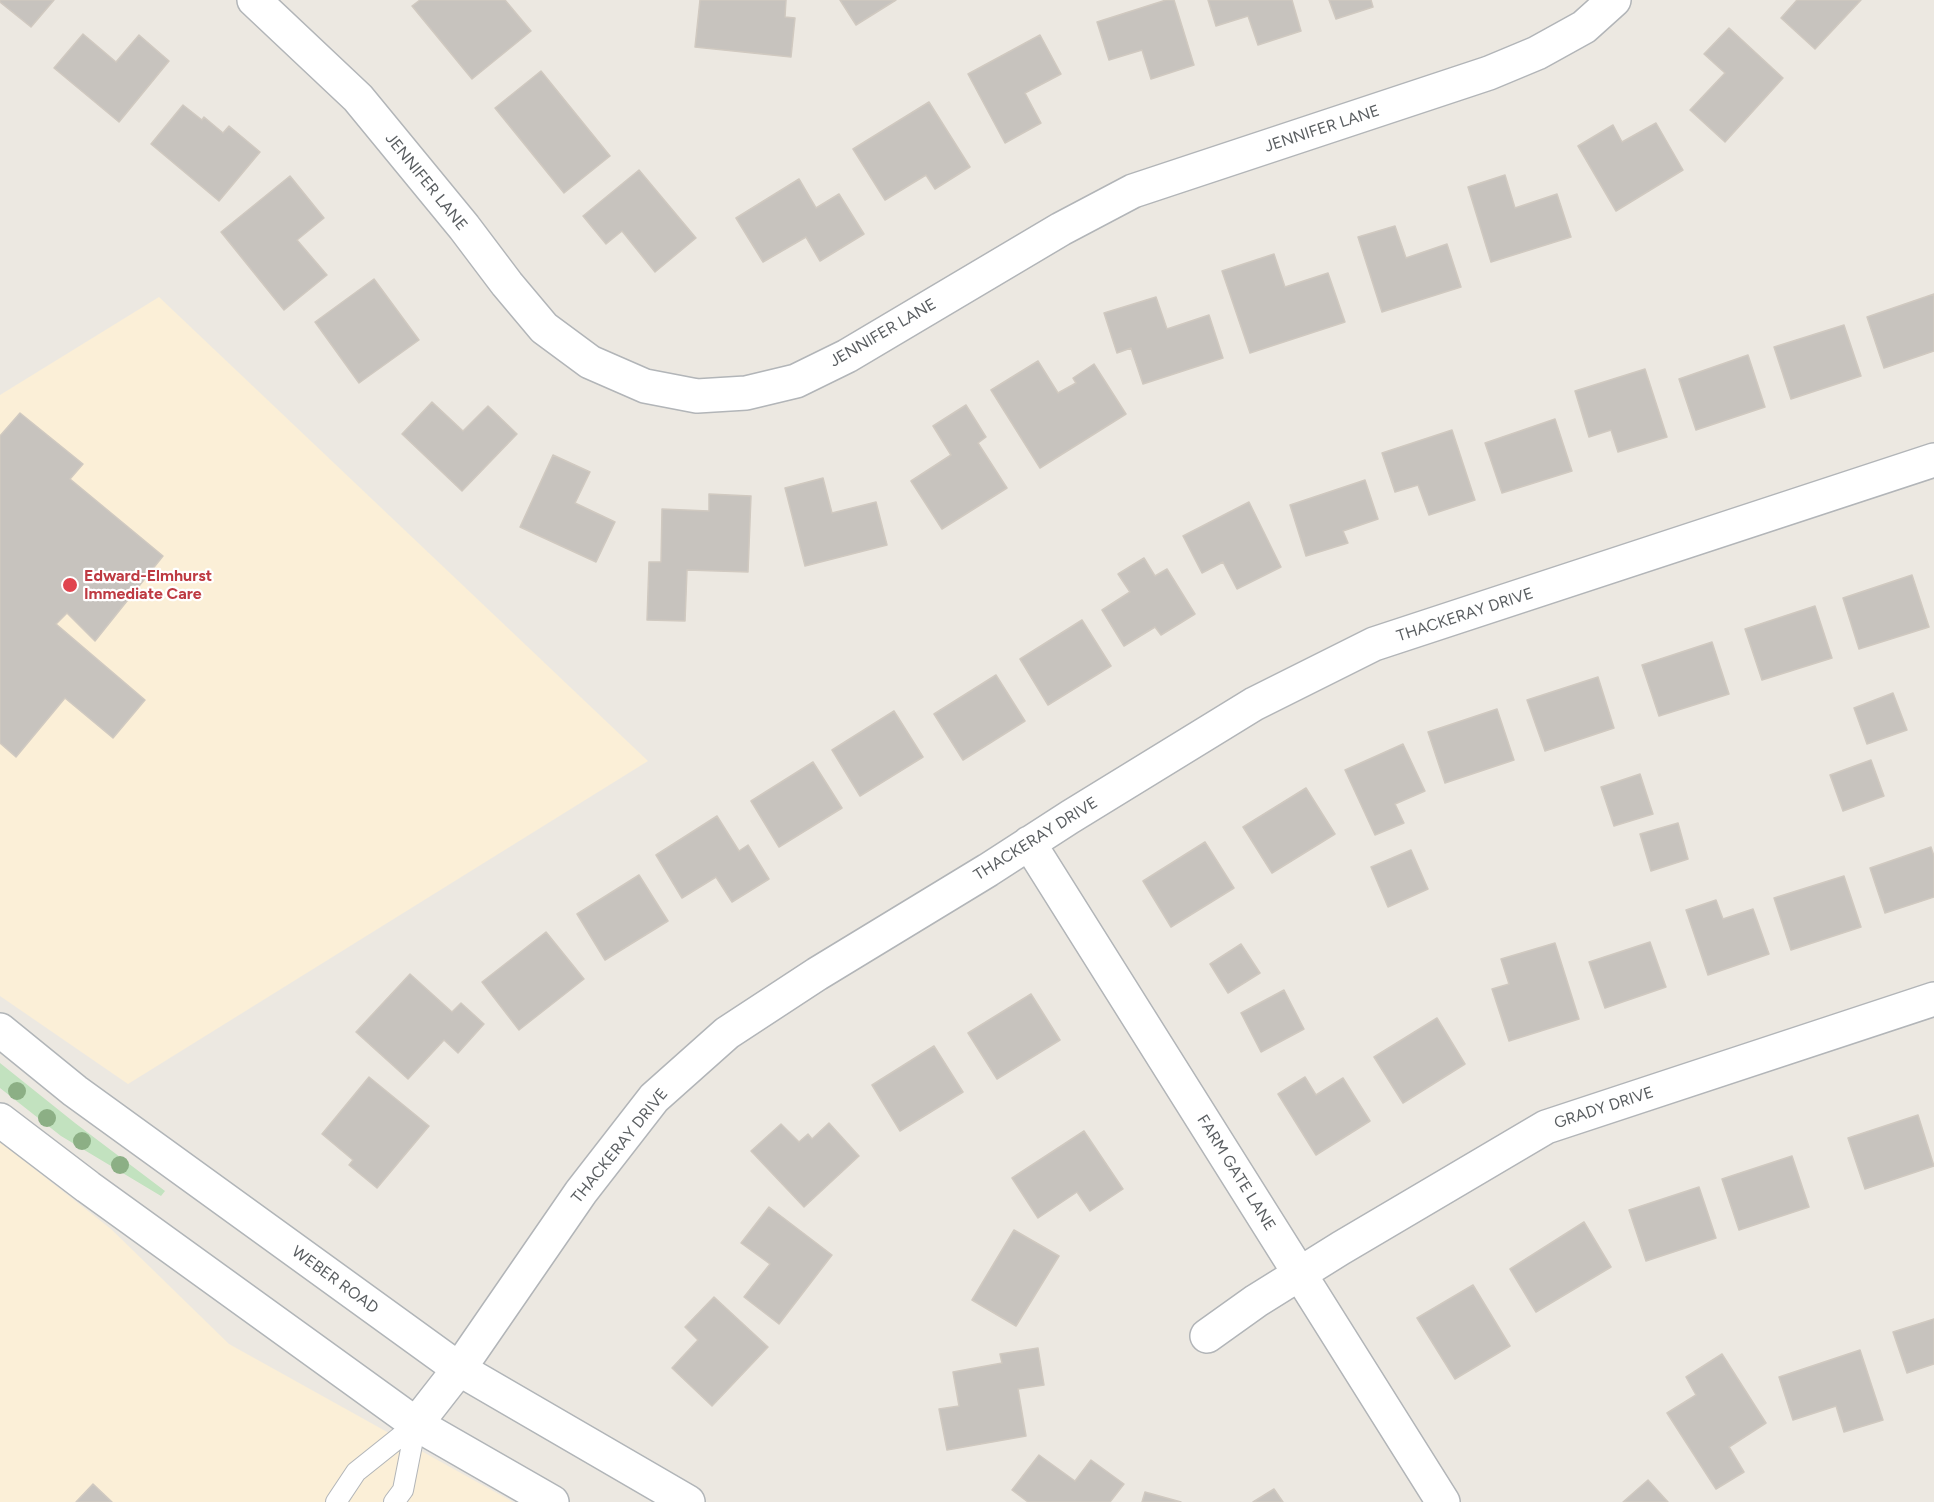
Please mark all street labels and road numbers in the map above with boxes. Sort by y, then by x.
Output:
street label: JENNIFER LANE [1262,101,1382,157]
street label: JENNIFER LANE [381,129,471,235]
street label: JENNIFER LANE [826,295,940,371]
street label: THACKERAY DRIVE [1394,584,1536,646]
street label: THACKERAY DRIVE [971,793,1101,885]
street label: GRADY DRIVE [1552,1083,1656,1133]
street label: THACKERAY DRIVE [568,1085,672,1207]
street label: FARM GATE LANE [1193,1112,1279,1234]
street label: WEBER ROAD [288,1242,382,1318]

